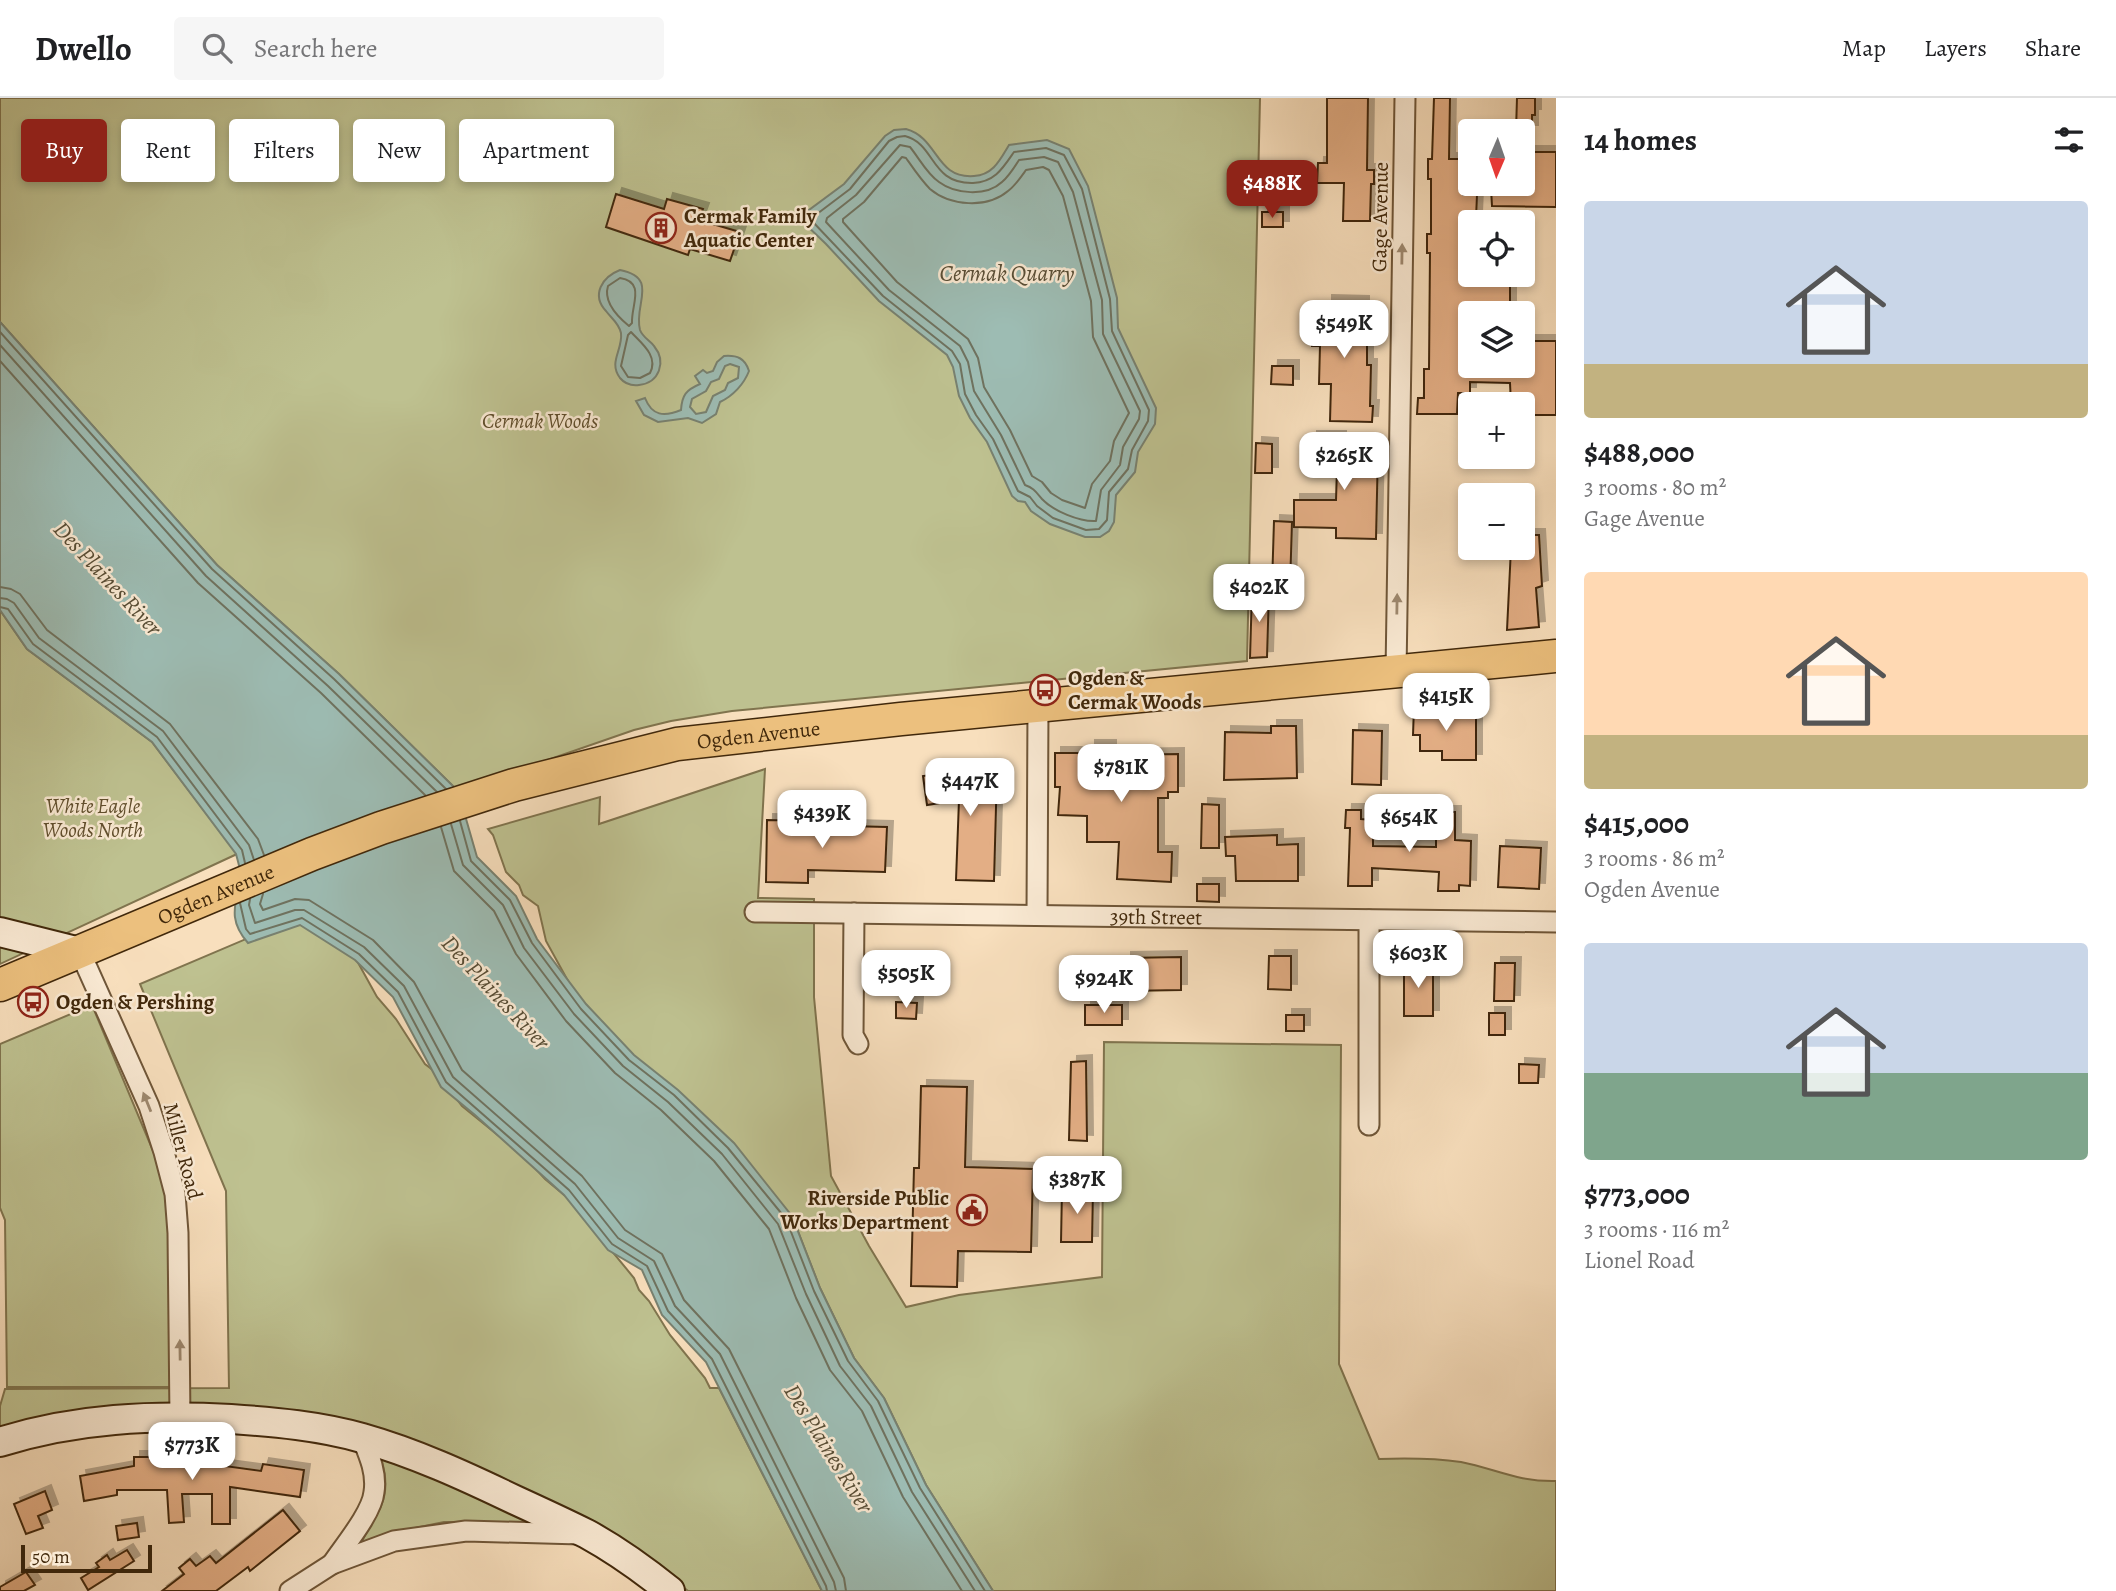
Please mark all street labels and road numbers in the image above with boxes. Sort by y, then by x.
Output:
street label: Gage Avenue [1365,162,1395,272]
street label: Ogden Avenue [695,714,822,756]
street label: Ogden Avenue [153,857,278,931]
street label: 39th Street [1110,902,1202,932]
street label: Miller Road [157,1100,210,1203]

